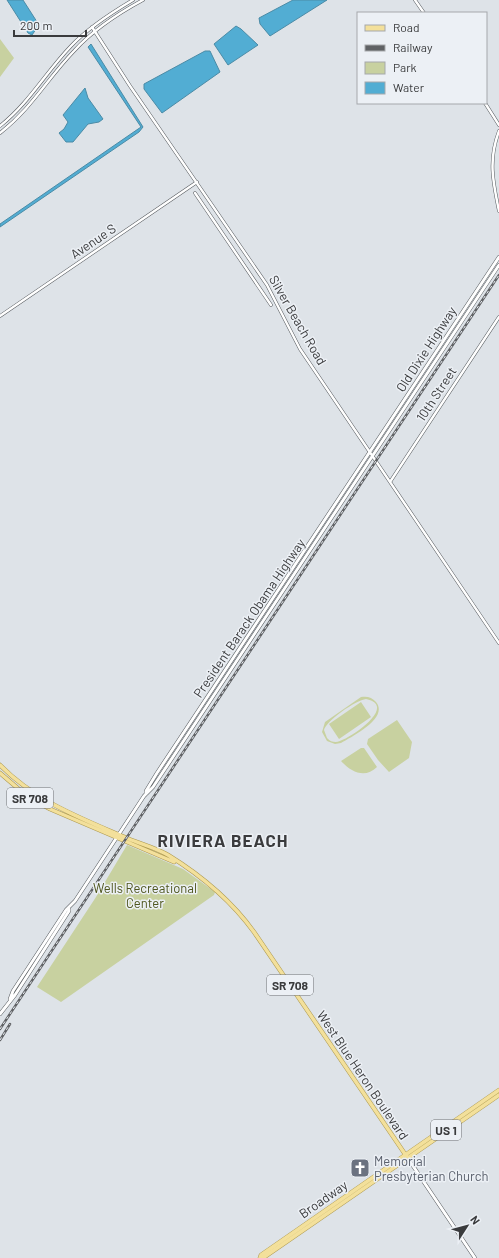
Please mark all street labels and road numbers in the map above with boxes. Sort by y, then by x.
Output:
street label: Avenue S [67,220,119,262]
street label: Silver Beach Road [266,272,330,368]
street label: Old Dixie Highway [392,303,460,395]
street label: 10th Street [412,364,460,424]
street label: President Barack Obama Highway [190,535,308,701]
road number: SR 708 [7,788,53,808]
road number: SR 708 [267,975,313,995]
street label: West Blue Heron Boulevard [314,1008,412,1142]
road number: US 1 [431,1120,461,1140]
street label: Broadway [296,1177,350,1221]

